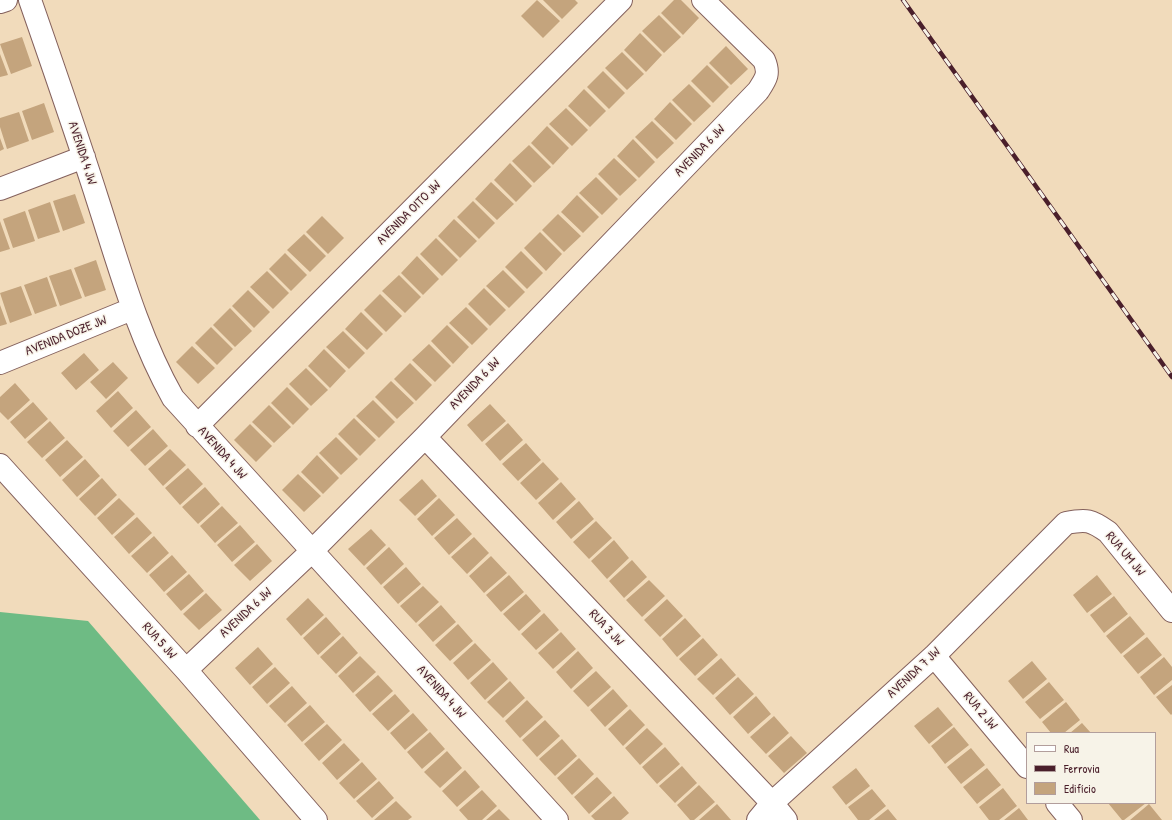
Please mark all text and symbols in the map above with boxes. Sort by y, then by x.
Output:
street label: AVENIDA 4 JW [64,119,100,187]
street label: AVENIDA 6 JW [672,122,728,180]
street label: AVENIDA OITO JW [374,178,444,248]
street label: AVENIDA DOZE JW [23,313,109,359]
street label: AVENIDA 6 JW [447,355,503,413]
street label: AVENIDA 4 JW [194,423,250,483]
street label: RUA UM JW [1102,529,1148,579]
street label: AVENIDA 6 JW [217,585,275,641]
street label: RUA 3 JW [585,607,627,649]
street label: RUA 5 JW [139,620,179,662]
street label: AVENIDA 7 JW [884,644,944,702]
street label: AVENIDA 4 JW [413,662,469,722]
street label: RUA 2 JW [960,689,1000,733]
legend [1026,732,1156,804]
text: Rua [1064,740,1079,757]
text: Ferrovia [1064,760,1100,777]
text: Edifício [1064,780,1096,797]

